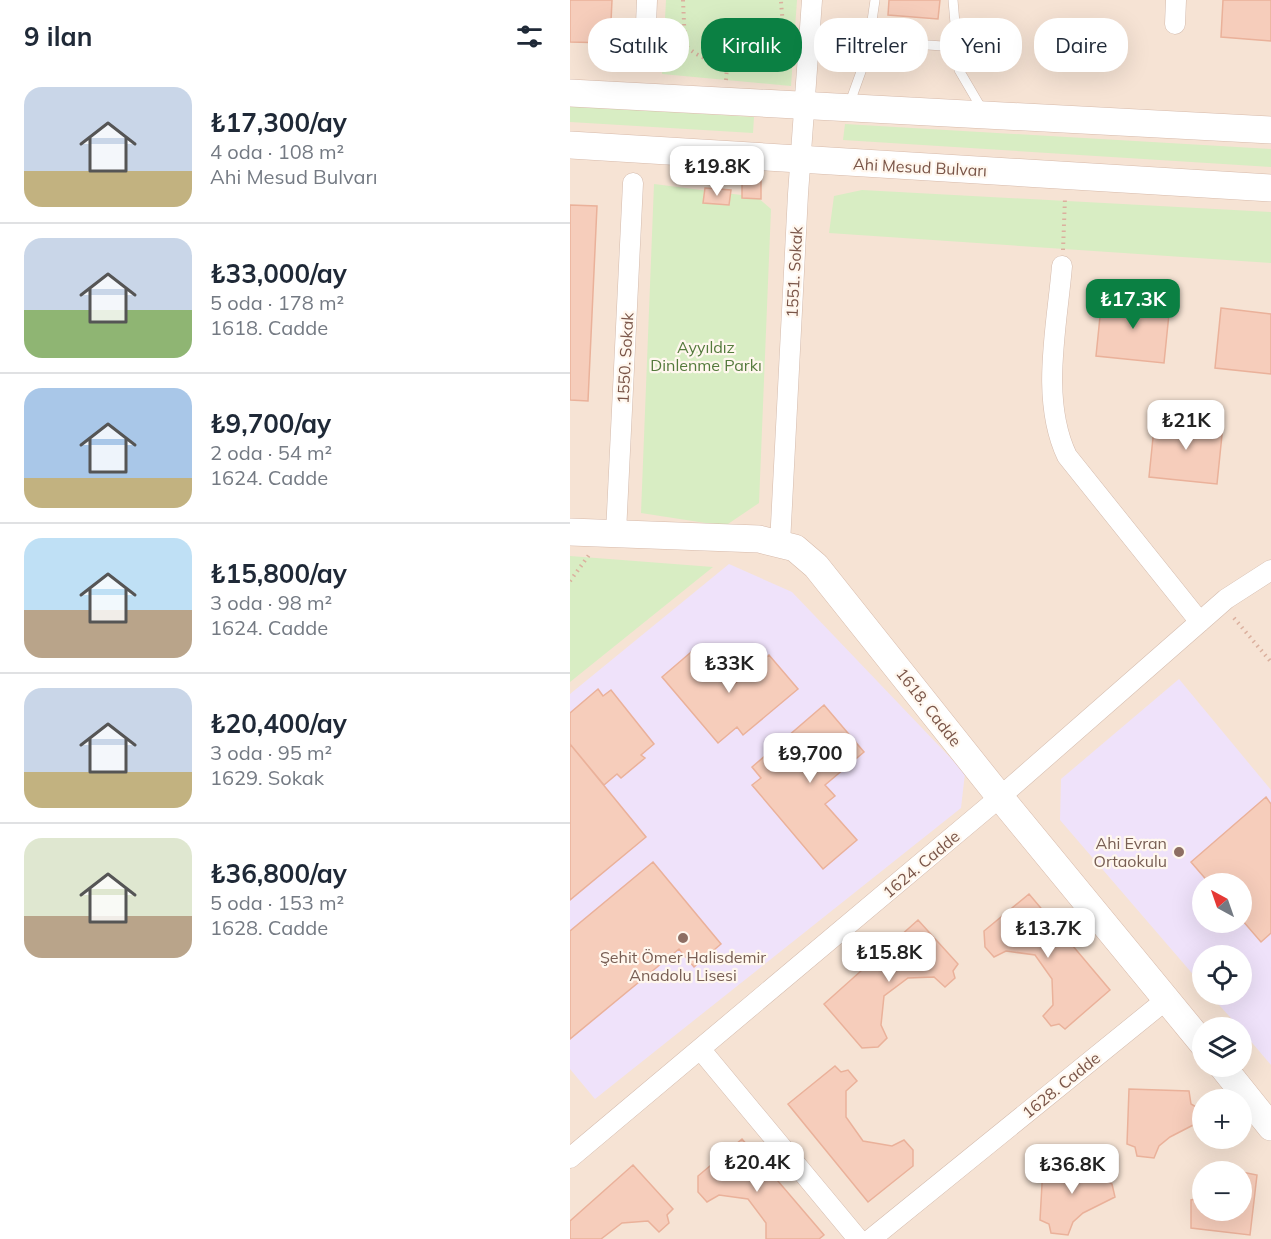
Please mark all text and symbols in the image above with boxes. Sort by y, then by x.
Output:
chip: Satılık [588,18,689,72]
chip: Kiralık [701,18,802,72]
chip: Filtreler [814,18,928,72]
chip: Yeni [940,18,1022,72]
chip: Daire [1034,18,1128,72]
text: 9 ilan [24,20,92,53]
icon: filters [513,20,546,53]
text: ₺17,300/ay [210,106,347,139]
icon: home [72,111,144,183]
text: 4 oda · 108 m² [210,139,344,164]
pin: ₺19.8K [668,146,766,197]
text: ₺19.8K [684,153,750,178]
street label: Ahi Mesud Bulvarı [853,154,987,180]
text: Ahi Mesud Bulvarı [210,164,377,189]
street label: 1551. Sokak [782,225,806,318]
text: ₺33,000/ay [210,257,347,290]
icon: home [72,262,144,334]
pin: ₺17.3K [1084,279,1182,330]
text: ₺17.3K [1100,286,1166,311]
text: 5 oda · 178 m² [210,290,344,315]
street label: 1550. Sokak [613,311,637,404]
text: 1618. Cadde [210,315,328,340]
park label: Ayyıldız Dinlenme Parkı [650,337,762,375]
pin: ₺21K [1150,400,1222,451]
text: ₺9,700/ay [210,407,331,440]
text: ₺21K [1161,407,1211,432]
icon: home [72,412,144,484]
text: 2 oda · 54 m² [210,440,332,465]
text: 1624. Cadde [210,465,328,490]
text: ₺15,800/ay [210,557,347,590]
icon: home [72,562,144,634]
text: 3 oda · 98 m² [210,590,332,615]
text: 1624. Cadde [210,615,328,640]
pin: ₺33K [693,643,765,694]
text: ₺33K [704,650,754,675]
street label: 1618. Cadde [892,664,966,750]
text: ₺20,400/ay [210,707,347,740]
icon: home [72,712,144,784]
pin: ₺9,700 [761,733,859,784]
text: 3 oda · 95 m² [210,740,332,765]
text: ₺9,700 [778,740,842,765]
text: 1629. Sokak [210,765,324,790]
street label: 1624. Cadde [878,826,964,902]
place label: Ahi Evran Ortaokulu [1094,833,1167,871]
marker: Ahi Evran Ortaokulu [1172,845,1186,859]
text: ₺36,800/ay [210,857,347,890]
icon: home [72,862,144,934]
north arrow [1192,873,1252,933]
map controls [1192,873,1252,1221]
text: 5 oda · 153 m² [210,890,344,915]
pin: ₺13.7K [999,908,1097,959]
text: 1628. Cadde [210,915,328,940]
text: ₺13.7K [1015,915,1081,940]
marker: Şehit Ömer Halisdemir Anadolu Lisesi [676,931,690,945]
pin: ₺15.8K [840,932,938,983]
text: ₺15.8K [856,939,922,964]
button: locate [1192,945,1252,1005]
place label: Şehit Ömer Halisdemir Anadolu Lisesi [600,947,766,985]
button: layers [1192,1017,1252,1077]
street label: 1628. Cadde [1018,1048,1104,1122]
button: + [1192,1089,1252,1149]
pin: ₺20.4K [708,1142,806,1193]
pin: ₺36.8K [1023,1144,1121,1195]
text: ₺20.4K [724,1149,790,1174]
text: ₺36.8K [1039,1151,1105,1176]
button: − [1192,1161,1252,1221]

